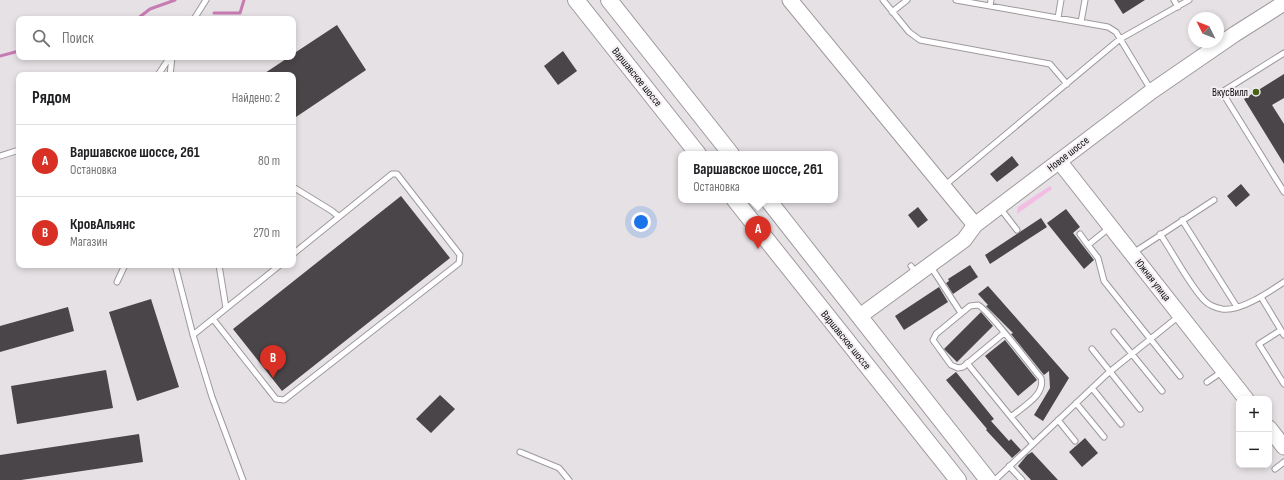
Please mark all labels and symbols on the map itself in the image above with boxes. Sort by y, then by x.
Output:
north arrow [1188,12,1224,48]
street label: Варшавское шоссе [609,45,665,109]
place label: ВкусВилл [1212,86,1248,99]
marker: ВкусВилл [1251,87,1261,97]
street label: Новое шоссе [1045,134,1091,174]
your location [631,212,651,232]
pin: A [745,216,771,249]
street label: Южная улица [1132,256,1174,304]
street label: Варшавское шоссе [818,308,874,372]
pin: B [260,345,286,378]

